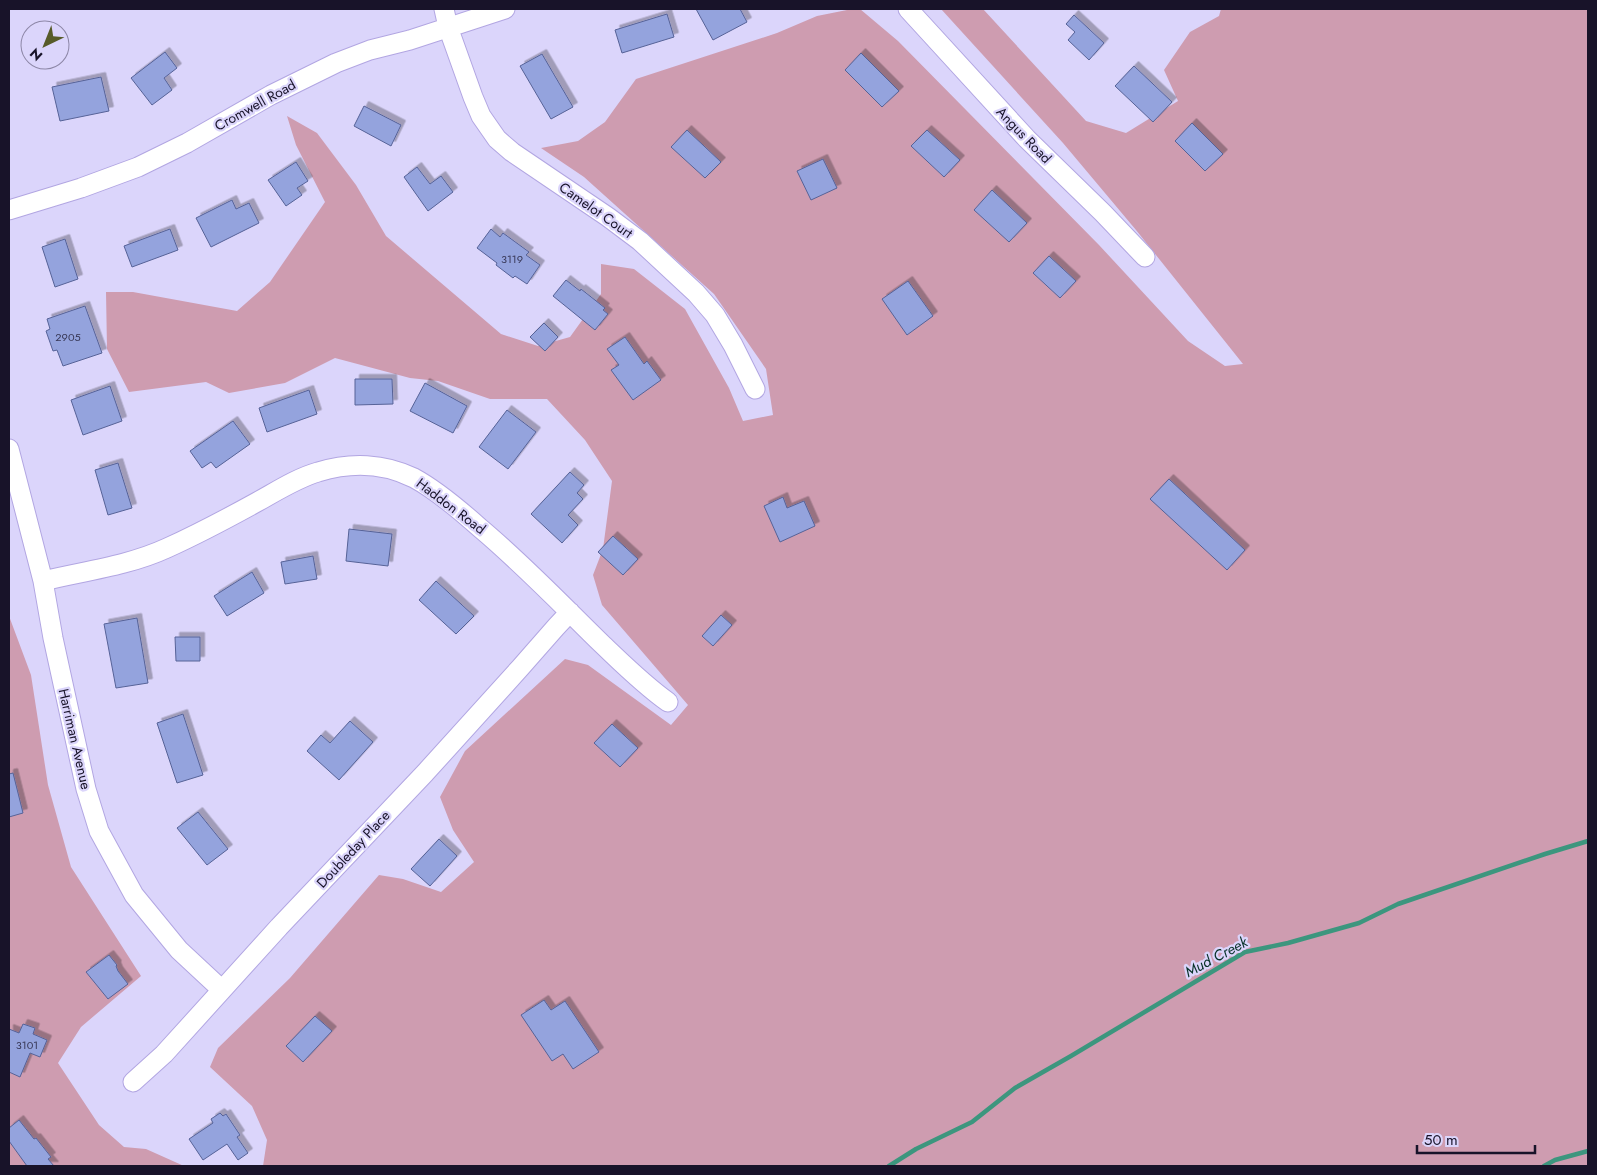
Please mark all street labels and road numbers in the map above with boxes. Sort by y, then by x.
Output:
street label: Cromwell Road [211,74,299,136]
street label: Angus Road [992,102,1056,168]
street label: Camelot Court [555,177,637,243]
street label: Haddon Road [412,473,490,539]
street label: Harriman Avenue [54,687,96,791]
street label: Doubleday Place [312,806,394,892]

